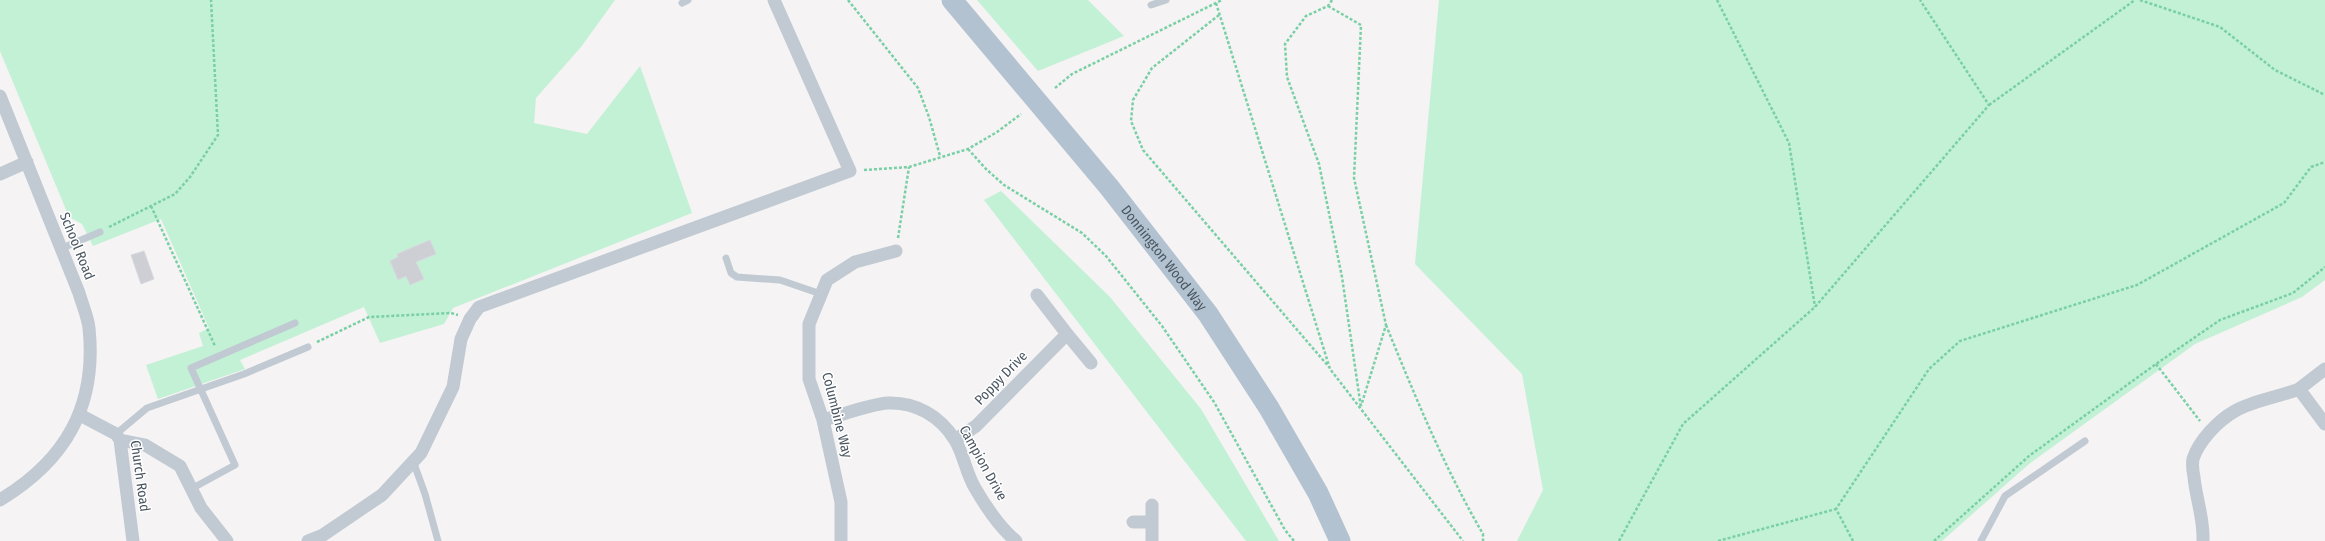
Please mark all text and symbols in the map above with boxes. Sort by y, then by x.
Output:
street label: Donnington Wood Way [1118,202,1211,315]
street label: School Road [56,210,98,282]
street label: Poppy Drive [971,347,1031,408]
street label: Columbine Way [818,370,856,460]
street label: Campion Drive [955,422,1011,504]
street label: Church Road [127,439,153,513]

